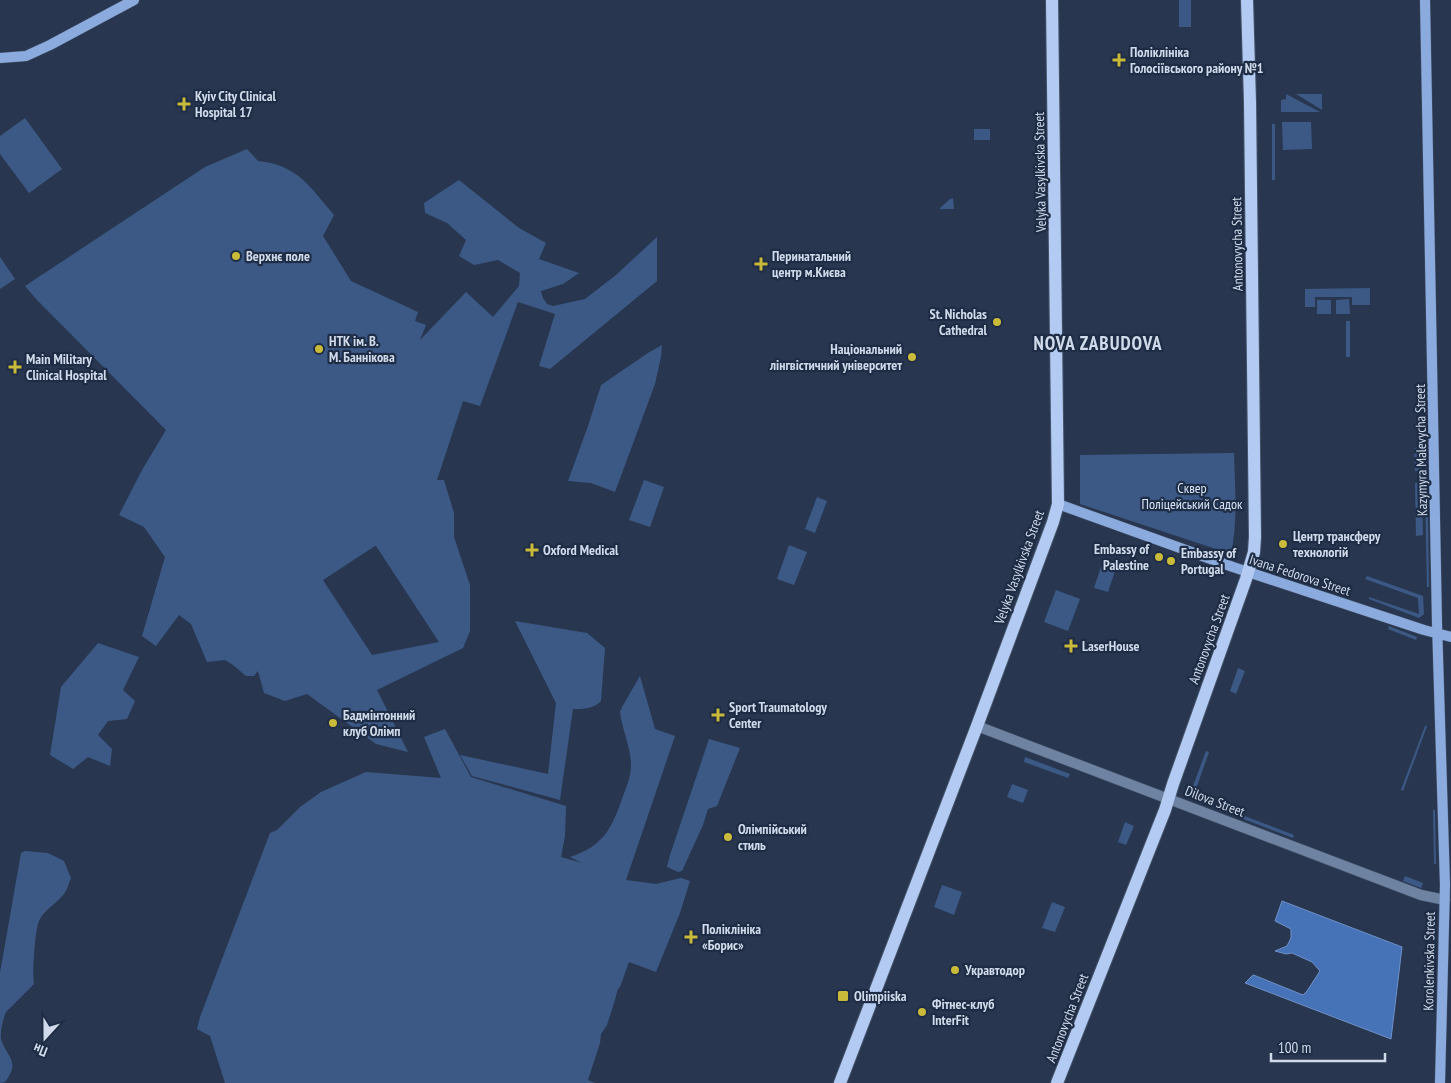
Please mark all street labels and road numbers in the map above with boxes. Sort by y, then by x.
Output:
street label: Velyka Vasylkivska Street [1030,112,1050,233]
street label: Antonovycha Street [1227,197,1247,291]
street label: Kazymyra Malevycha Street [1411,384,1431,516]
street label: Velyka Vasylkivska Street [990,507,1048,627]
street label: Ivana Fedorova Street [1247,550,1353,600]
street label: Antonovycha Street [1184,592,1234,686]
street label: Dilova Street [1183,781,1248,821]
street label: Korolenkivska Street [1419,911,1439,1011]
street label: Antonovycha Street [1042,971,1092,1065]

